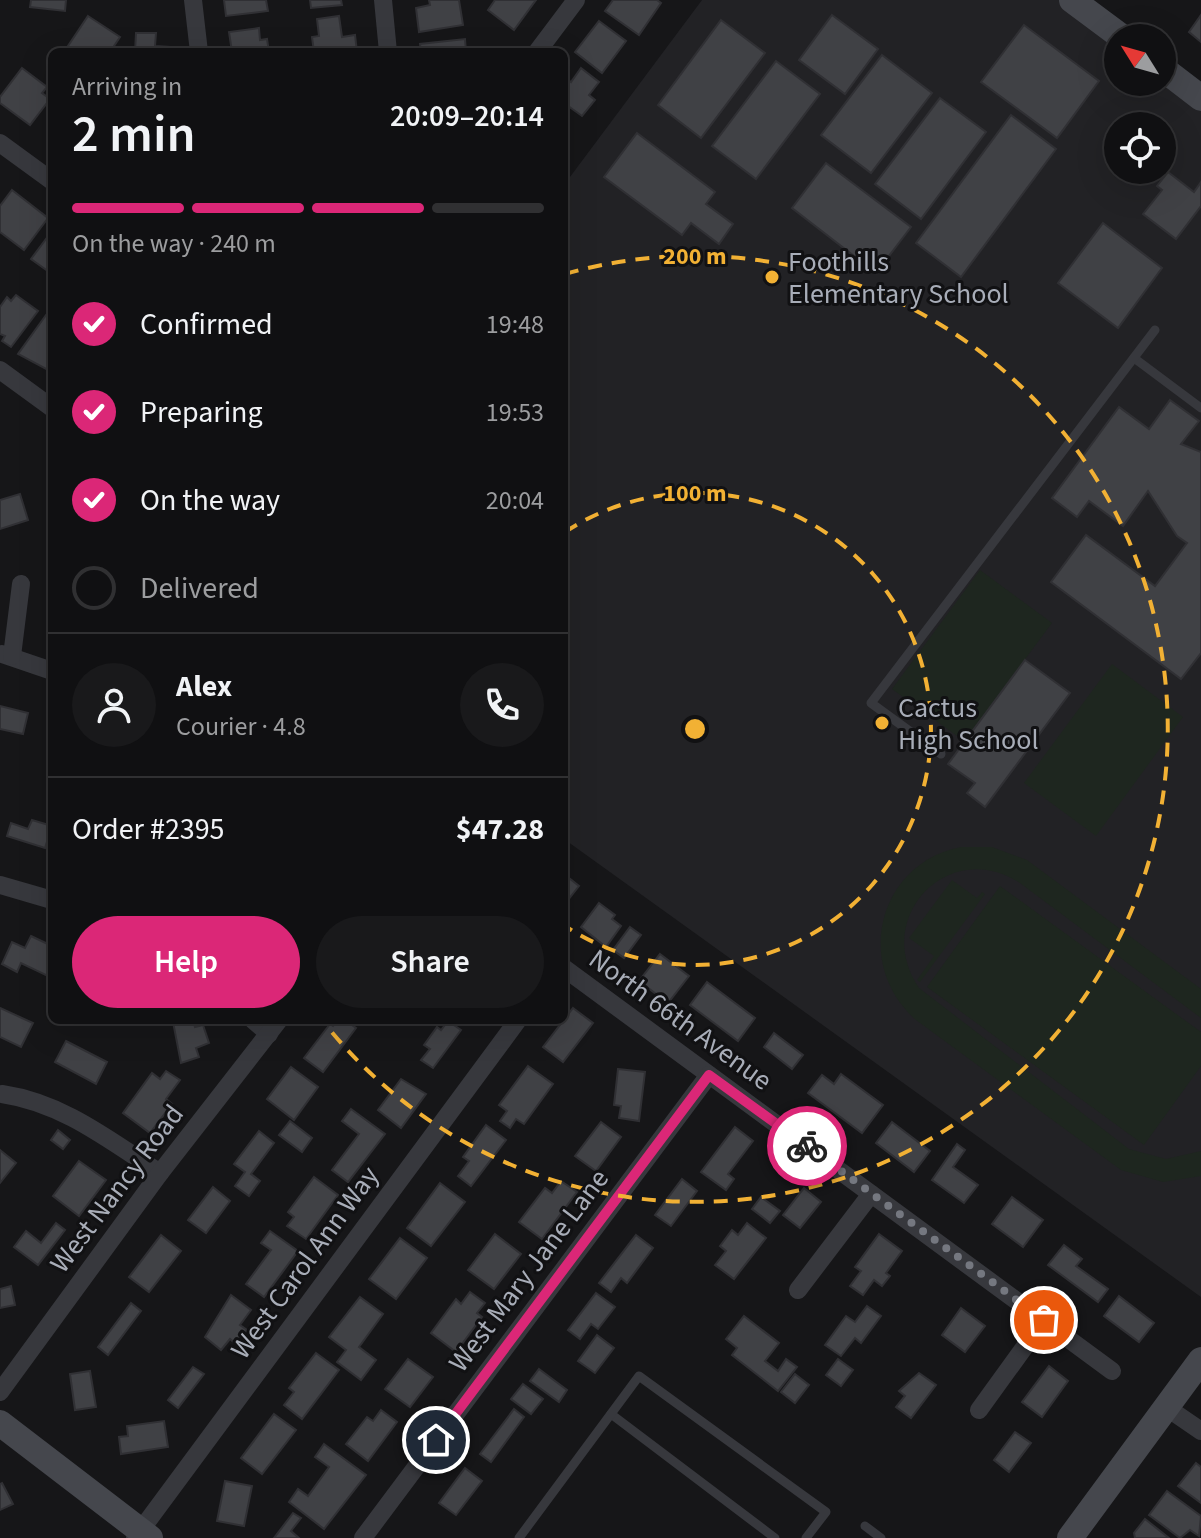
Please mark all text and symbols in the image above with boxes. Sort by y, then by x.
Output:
north arrow [1104,24,1176,96]
map controls [1104,24,1176,184]
text: Arriving in [72,68,182,105]
text: 20:09–20:14 [390,95,544,138]
text: 2 min [72,98,196,172]
button: locate [1104,112,1176,184]
text: On the way · 240 m [72,225,276,262]
text: 200 m [663,239,727,274]
place label: Foothills Elementary School [788,242,1009,314]
marker: Foothills Elementary School [763,268,781,286]
icon: check [72,302,116,346]
text: Confirmed [140,303,273,346]
text: 19:48 [486,306,544,343]
icon: check [72,390,116,434]
text: Preparing [140,391,263,434]
text: 19:53 [486,394,544,431]
text: 100 m [663,476,727,511]
icon: check [72,478,116,522]
text: On the way [140,479,280,522]
text: 20:04 [486,482,544,519]
text: Delivered [140,567,259,610]
button: person [72,663,156,747]
button: phone [460,663,544,747]
text: Alex [176,665,232,708]
place label: Cactus High School [898,688,1039,760]
text: Courier · 4.8 [176,708,306,745]
marker: Cactus High School [873,714,891,732]
centre of rings [681,715,709,743]
text: Order #2395 [72,808,225,851]
text: $47.28 [456,808,544,851]
button: Help [72,916,300,1008]
button: Share [316,916,544,1008]
street label: North 66th Avenue [581,940,780,1100]
street label: West Nancy Road [40,1096,193,1281]
courier [767,1106,847,1186]
icon: bike [785,1124,829,1168]
street label: West Carol Ann Way [221,1158,389,1367]
street label: West Mary Jane Lane [439,1161,618,1380]
pin [1010,1286,1078,1354]
icon: bag [1022,1298,1066,1342]
pin [402,1406,470,1474]
icon: home [414,1418,458,1462]

